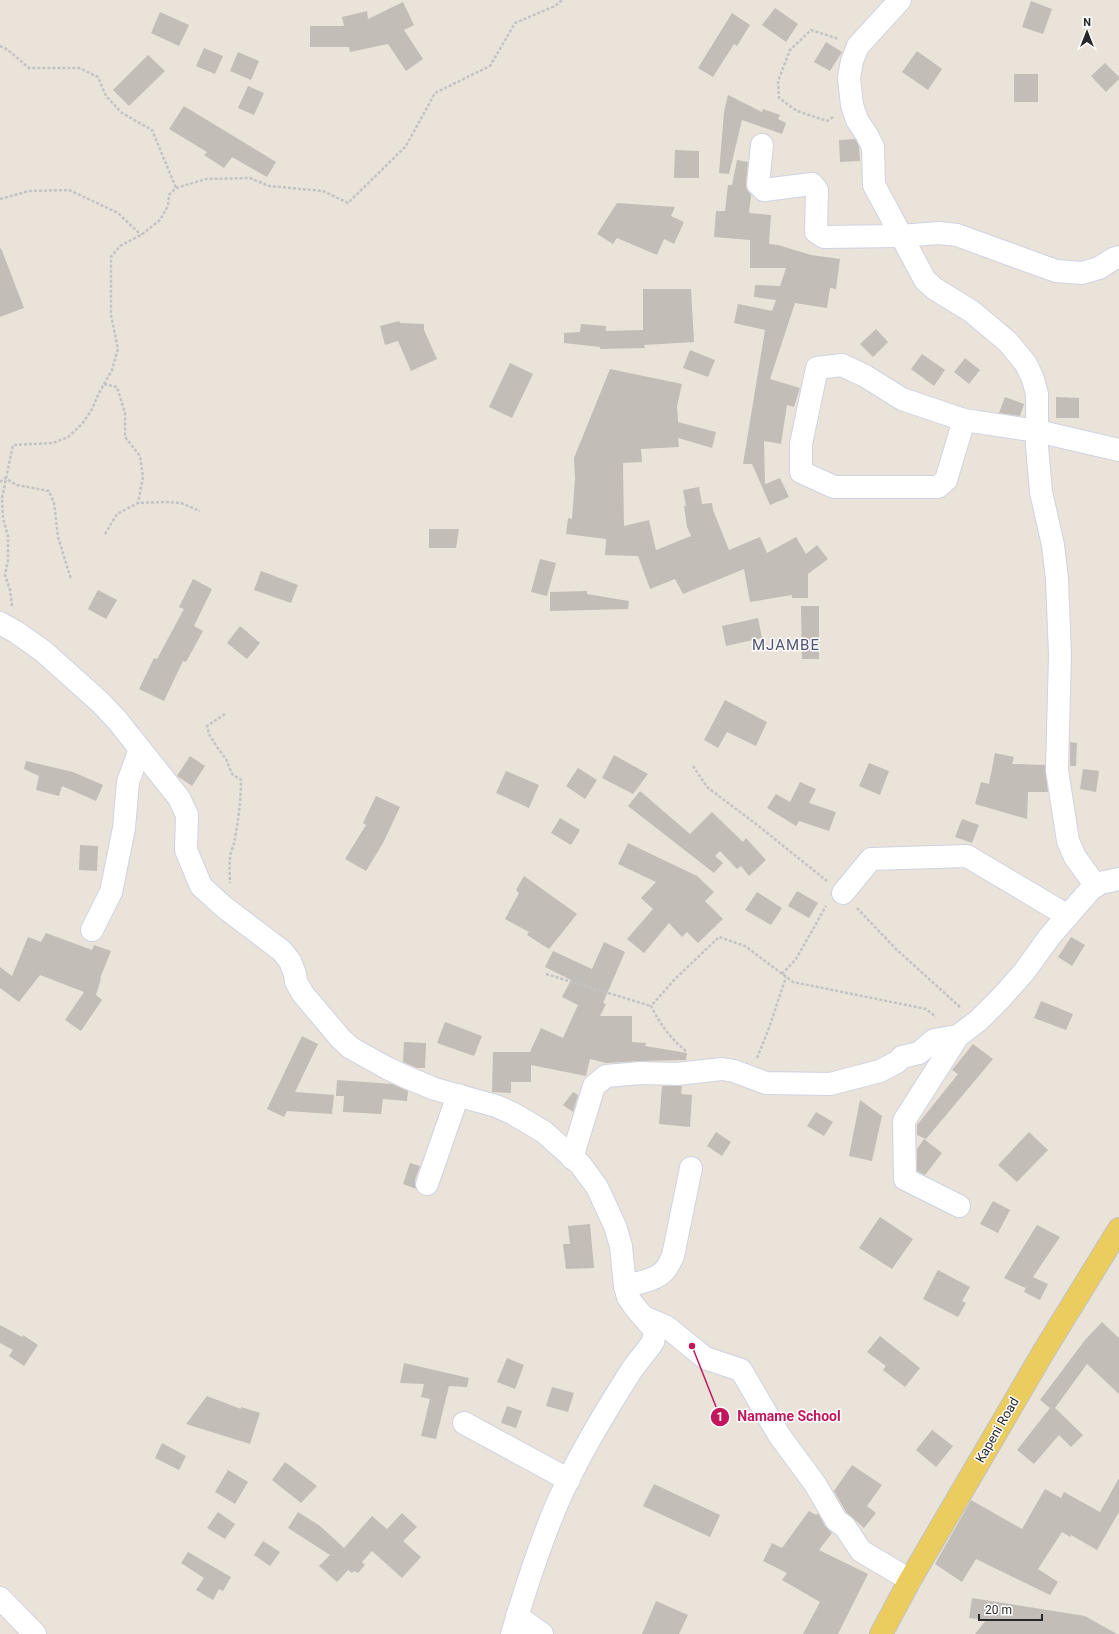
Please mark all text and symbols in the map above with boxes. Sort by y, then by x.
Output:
north arrow [1067,12,1107,52]
text: N [1083,16,1091,29]
district label: MJAMBE [752,636,820,654]
street label: Kapeni Road [972,1395,1022,1465]
callout: Namame School [710,1404,849,1430]
text: Namame School [737,1408,841,1424]
text: 1 [717,1410,723,1424]
scale bar [979,1596,1042,1622]
text: 20 m [985,1603,1012,1617]

